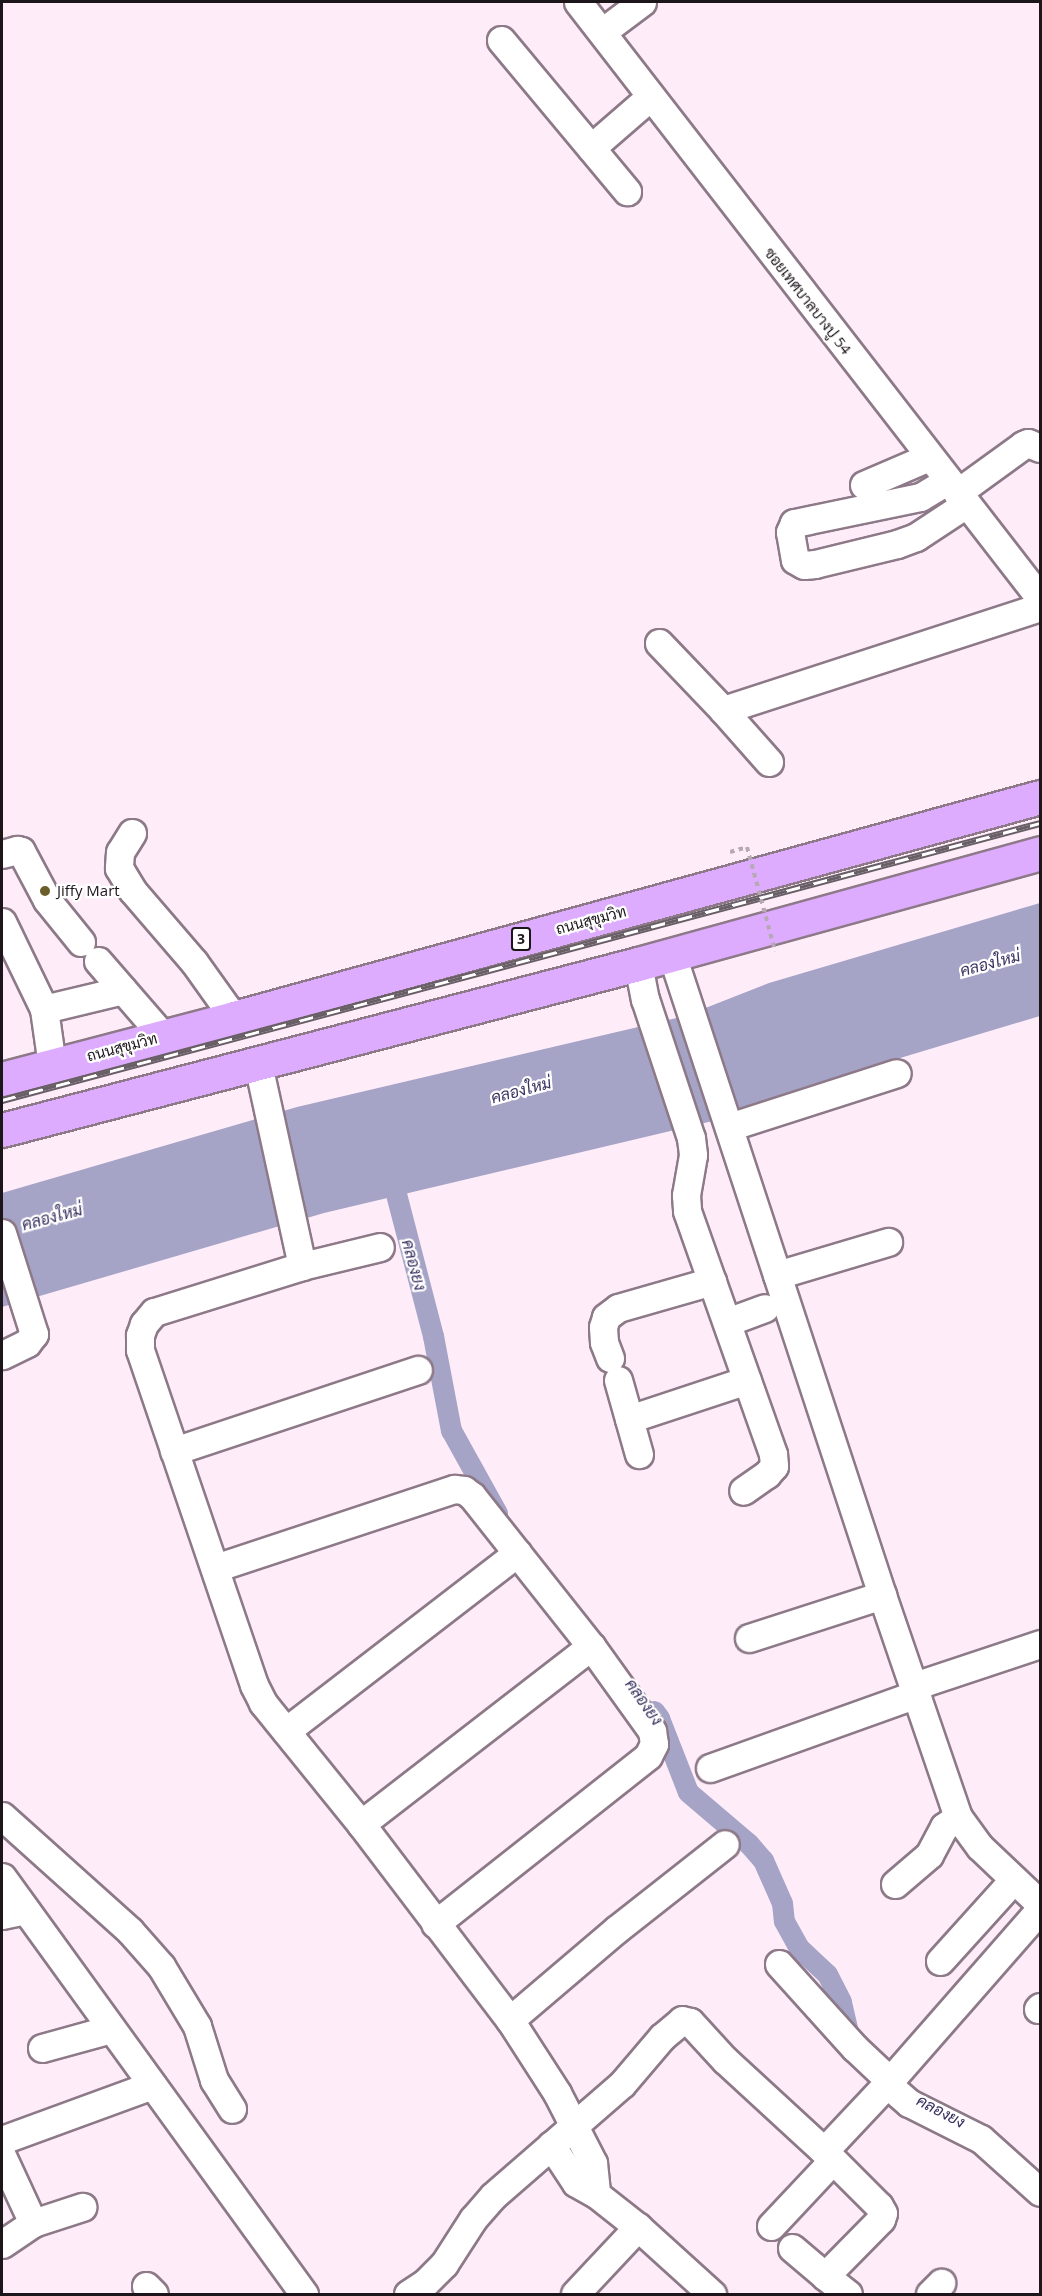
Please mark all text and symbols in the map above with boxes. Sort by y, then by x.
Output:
street label: ซอยเทศบาลบางปู 54 [761,244,855,358]
place label: Jiffy Mart [57,882,120,900]
marker: Jiffy Mart [38,884,52,898]
street label: ถนนสุขุมวิท [554,902,628,938]
road number: 3 [510,928,532,950]
water label: คลองใหม่ [958,946,1022,980]
street label: ถนนสุขุมวิท [85,1029,159,1065]
water label: คลองใหม่ [489,1073,553,1107]
water label: คลองใหม่ [20,1200,84,1234]
water label: คลองยง [398,1237,430,1293]
water label: คลองยง [621,1675,667,1729]
water label: คลองยง [914,2090,968,2132]

